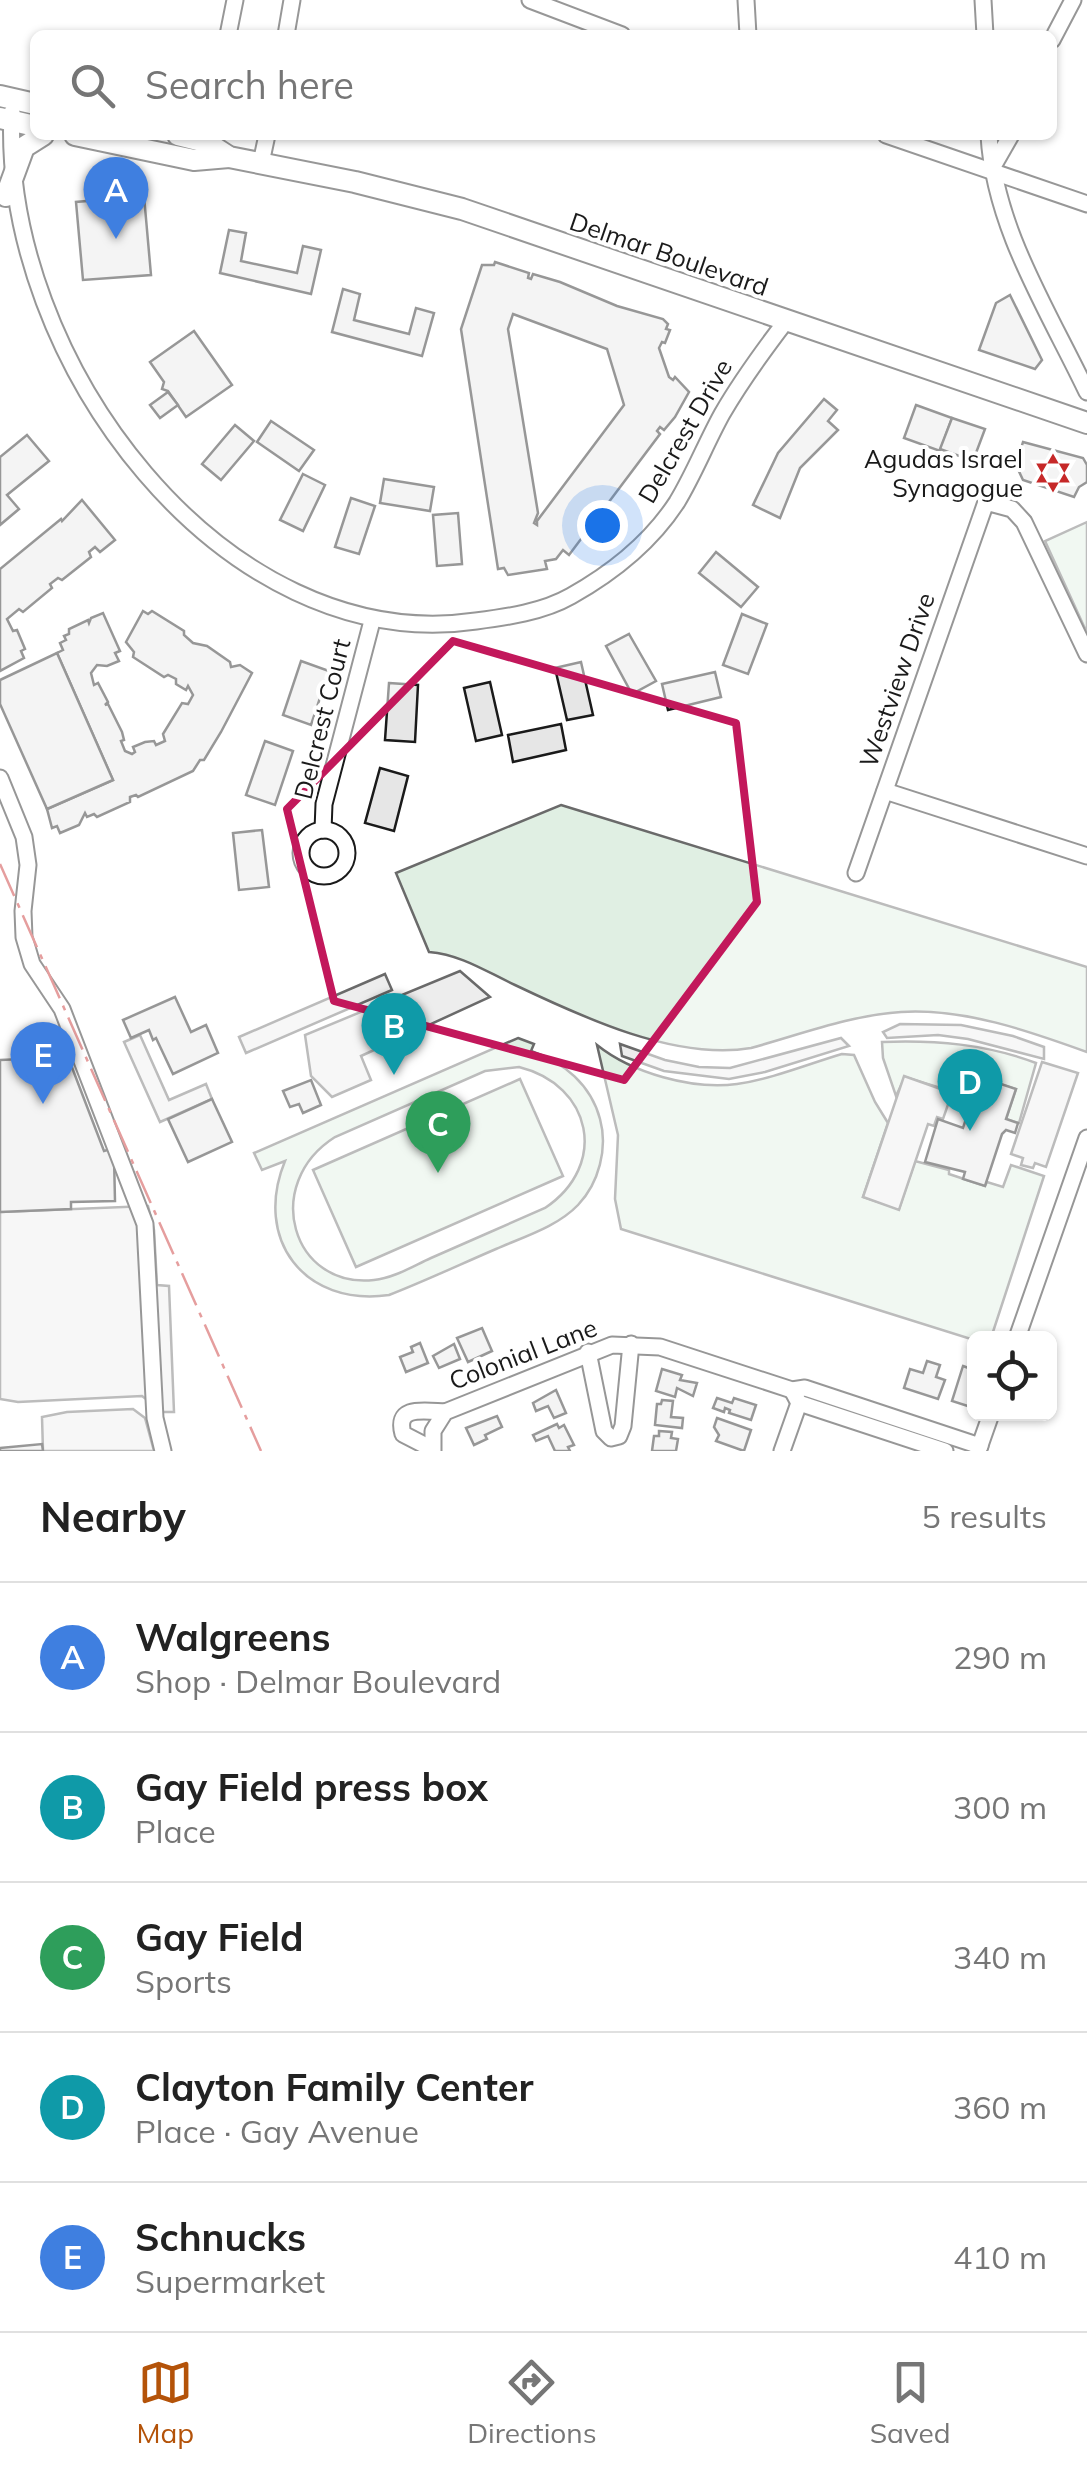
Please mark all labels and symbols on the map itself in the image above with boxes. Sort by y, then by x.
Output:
pin: A [84,156,148,239]
street label: Delmar Boulevard [566,205,772,302]
street label: Delcrest Drive [631,353,738,508]
place label: Agudas Israel Synagogue [864,443,1023,503]
synagogue icon: Agudas Israel Synagogue [1032,452,1074,494]
your location [577,500,628,551]
street label: Westview Drive [852,589,941,771]
street label: Delcrest Court [287,635,356,802]
pin: B [362,992,426,1075]
pin: E [10,1022,76,1104]
pin: D [938,1048,1002,1131]
pin: C [406,1090,470,1173]
street label: Colonial Lane [445,1311,601,1396]

